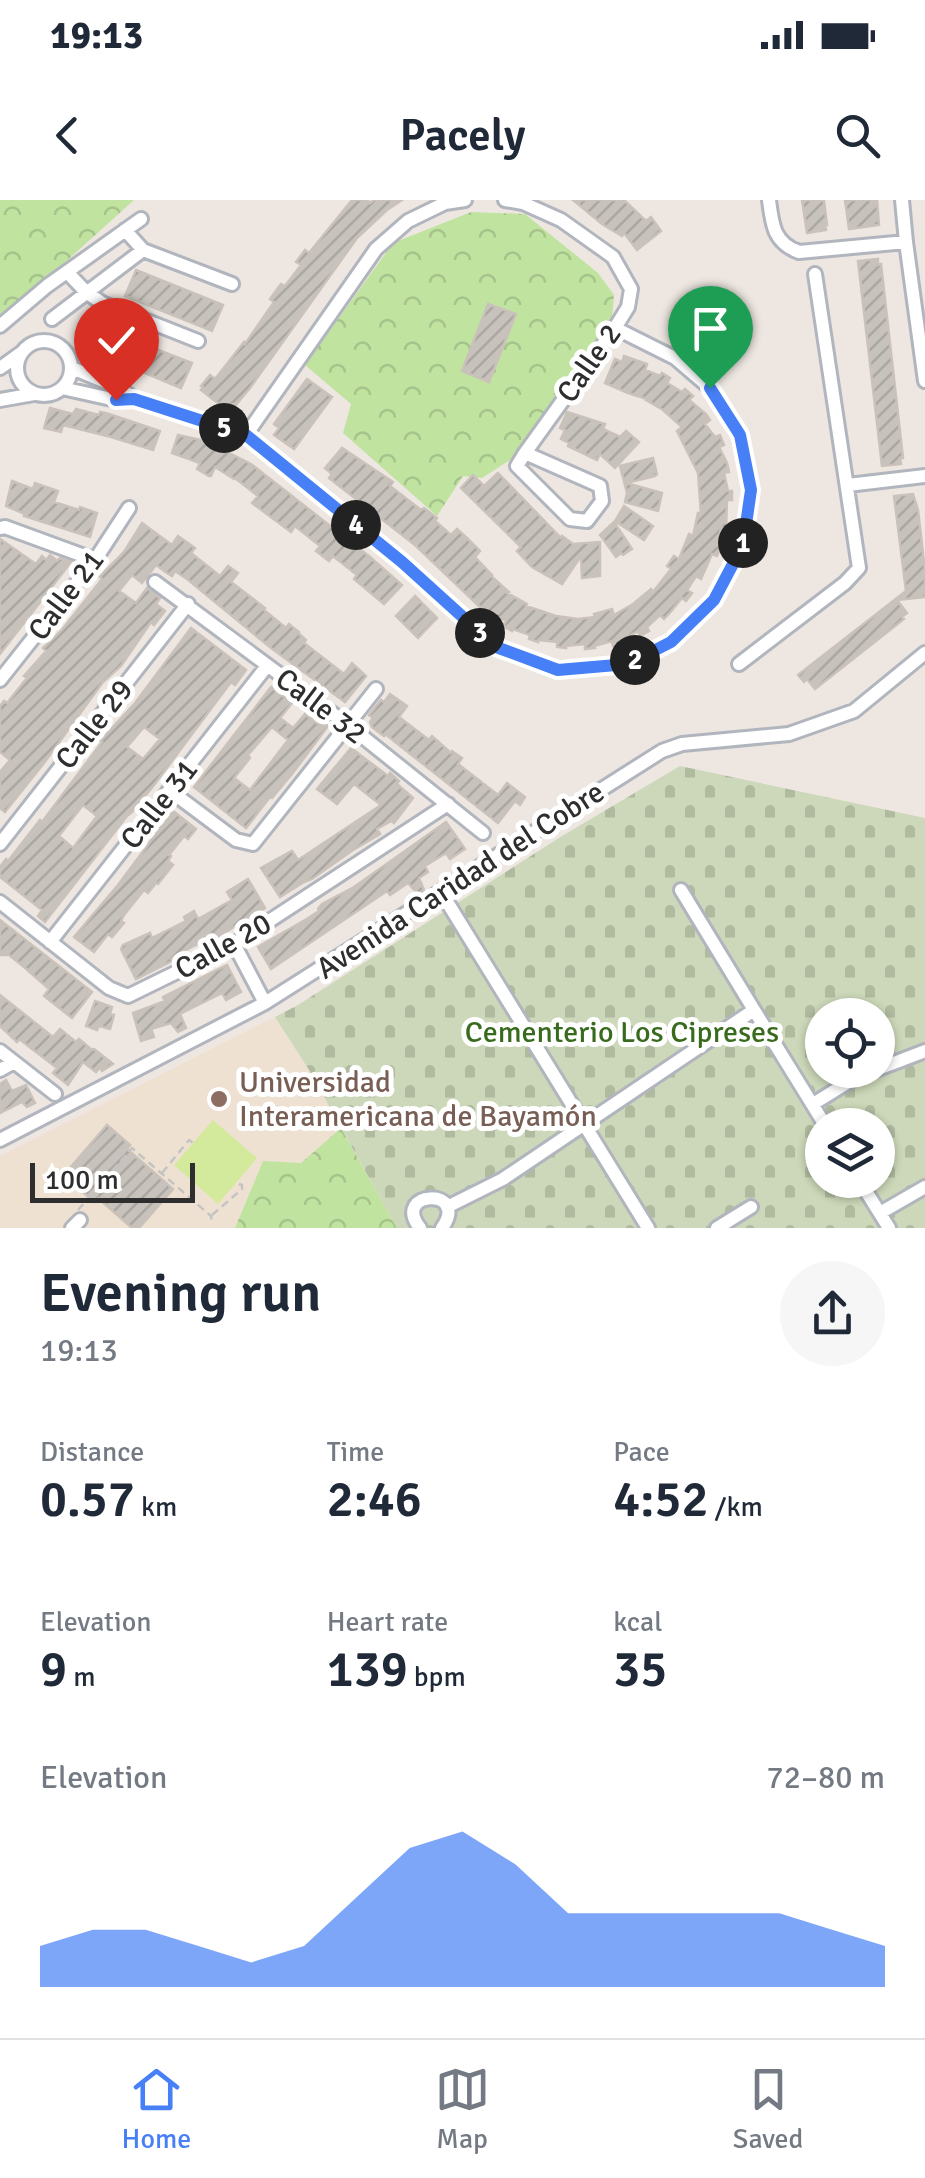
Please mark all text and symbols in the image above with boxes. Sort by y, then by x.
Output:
text: 19:13 [50,12,143,59]
icon: back [40,108,95,163]
text: Pacely [399,108,526,163]
icon: search [830,108,885,163]
pin [668,286,753,389]
pin [74,298,159,401]
icon: arrive [683,301,738,356]
icon: check [89,313,144,368]
street label: Calle 2 [549,317,630,410]
pin: 5 [199,403,249,453]
text: 5 [216,411,232,445]
pin: 4 [331,500,381,550]
text: 4 [348,508,364,542]
pin: 1 [718,518,768,568]
text: 1 [735,526,751,560]
street label: Calle 21 [20,543,113,648]
pin: 3 [455,608,505,658]
text: 3 [472,616,488,650]
pin: 2 [610,635,660,685]
text: 2 [627,643,643,677]
street label: Calle 32 [268,660,373,753]
street label: Calle 29 [48,672,141,777]
street label: Calle 31 [113,752,206,857]
street label: Avenida Caridad del Cobre [309,773,611,987]
street label: Calle 20 [169,905,278,988]
map controls [805,998,895,1198]
button: locate [805,998,895,1088]
park label: Cementerio Los Cipreses [465,1014,779,1051]
place label: Universidad Interamericana de Bayamón [239,1064,597,1135]
marker: Universidad Interamericana de Bayamón [208,1088,230,1110]
button: layers [805,1108,895,1198]
scale bar [30,1158,195,1203]
text: 100 m [45,1163,119,1197]
text: Evening run [40,1259,321,1327]
button: share [780,1261,885,1366]
text: 19:13 [40,1331,118,1370]
text: Distance [40,1435,144,1469]
text: Time [327,1435,384,1469]
text: Pace [613,1435,670,1469]
text: 0.57 [40,1469,135,1531]
text: 2:46 [327,1469,422,1531]
text: 4:52 [613,1469,708,1531]
text: km [135,1490,177,1524]
text: /km [708,1490,763,1524]
text: Elevation [40,1605,152,1639]
text: Heart rate [327,1605,448,1639]
text: kcal [613,1605,662,1639]
text: 9 [40,1639,67,1701]
text: 139 [327,1639,408,1701]
text: 35 [613,1639,667,1701]
text: m [67,1660,96,1694]
text: bpm [408,1660,466,1694]
text: Elevation [40,1758,167,1797]
text: 72–80 m [766,1758,885,1797]
tab: Home [122,2062,191,2156]
tab: Map [435,2062,490,2156]
tab: Saved [733,2062,803,2156]

